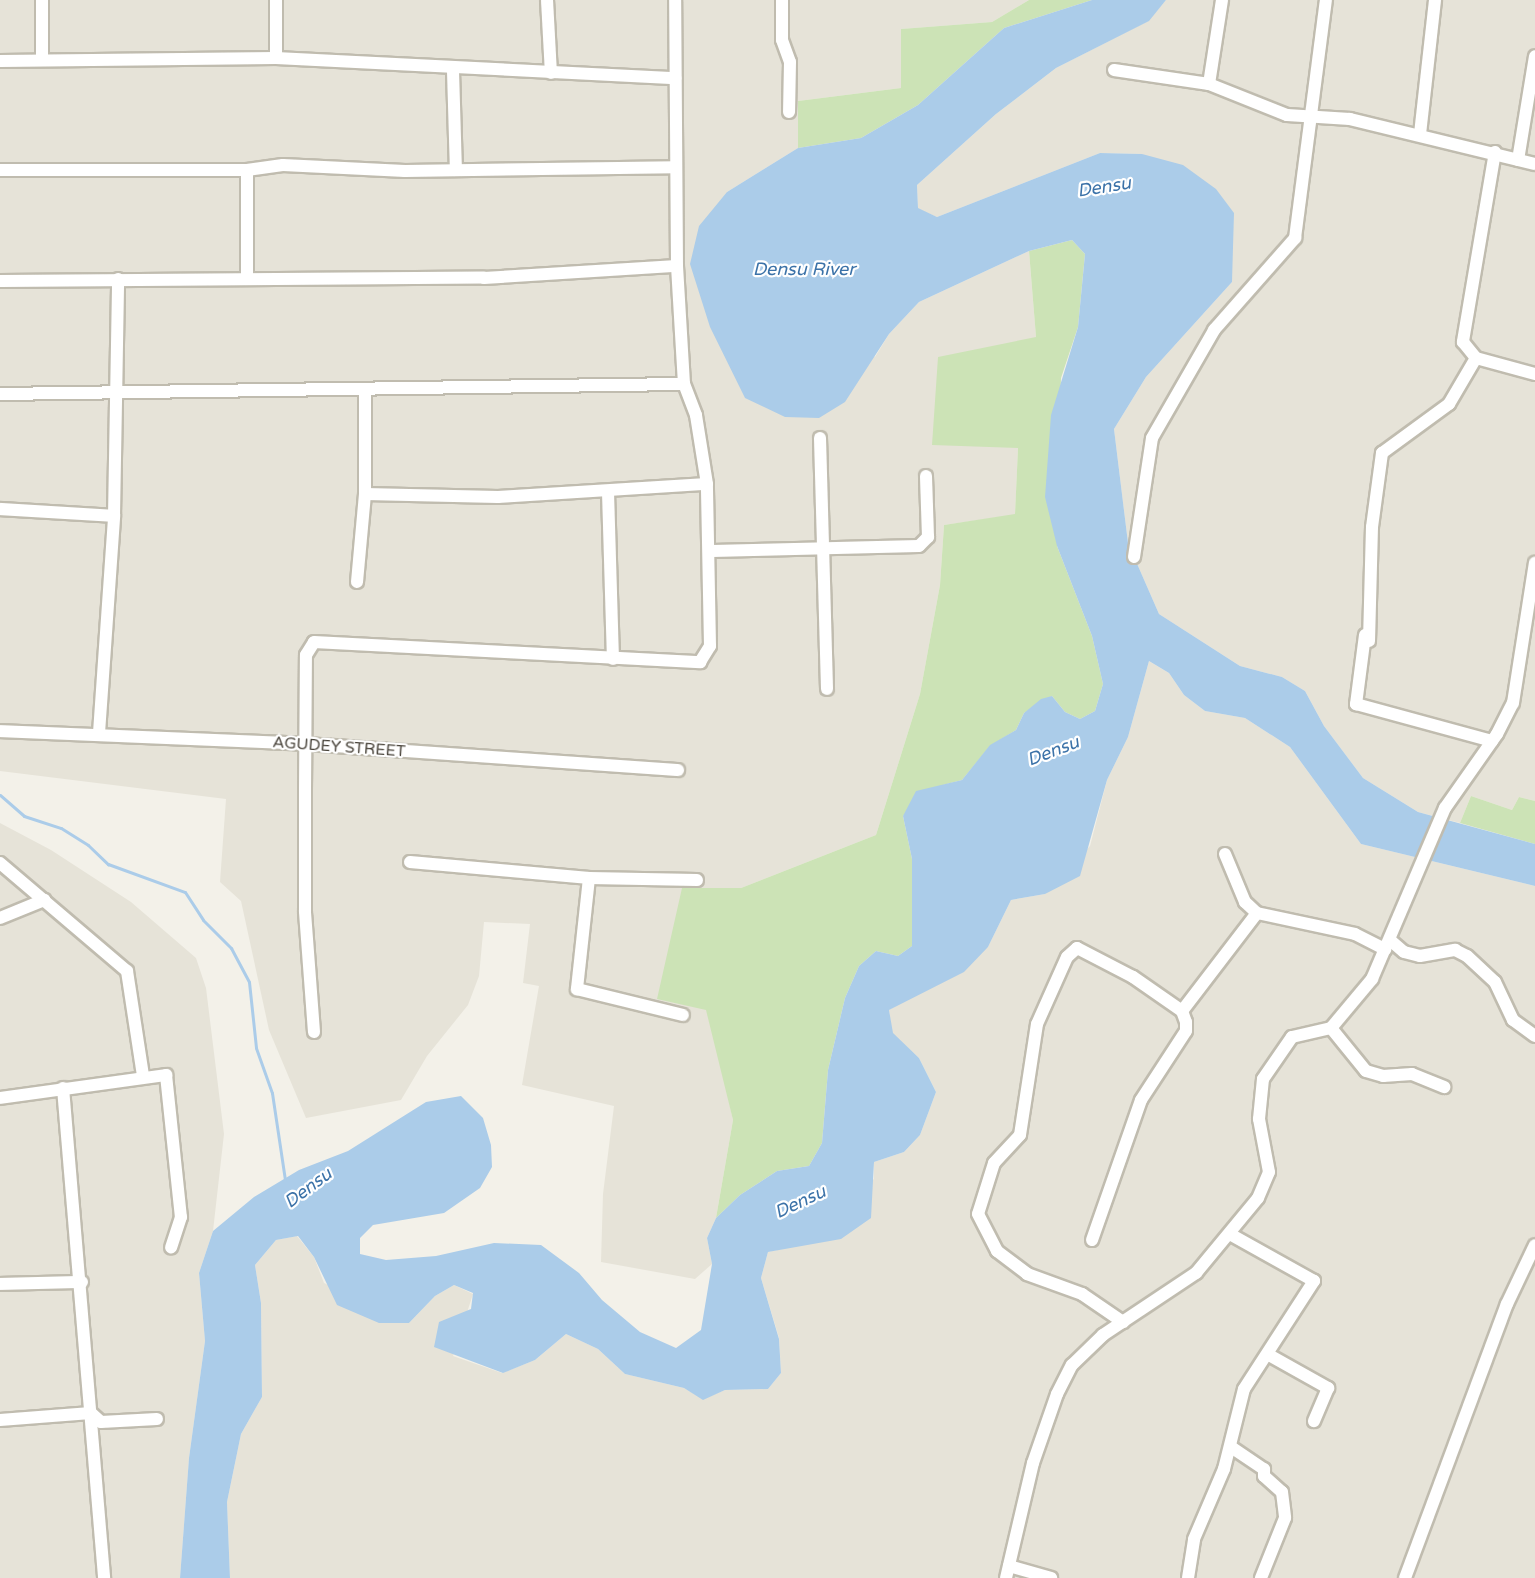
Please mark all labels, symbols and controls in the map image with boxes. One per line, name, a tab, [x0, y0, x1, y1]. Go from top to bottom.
water label: Densu	[1076, 172, 1132, 202]
water label: Densu River	[753, 258, 855, 280]
water label: Densu	[1024, 731, 1082, 771]
street label: AGUDEY STREET	[272, 733, 406, 761]
water label: Densu	[280, 1163, 336, 1213]
water label: Densu	[771, 1181, 829, 1223]

